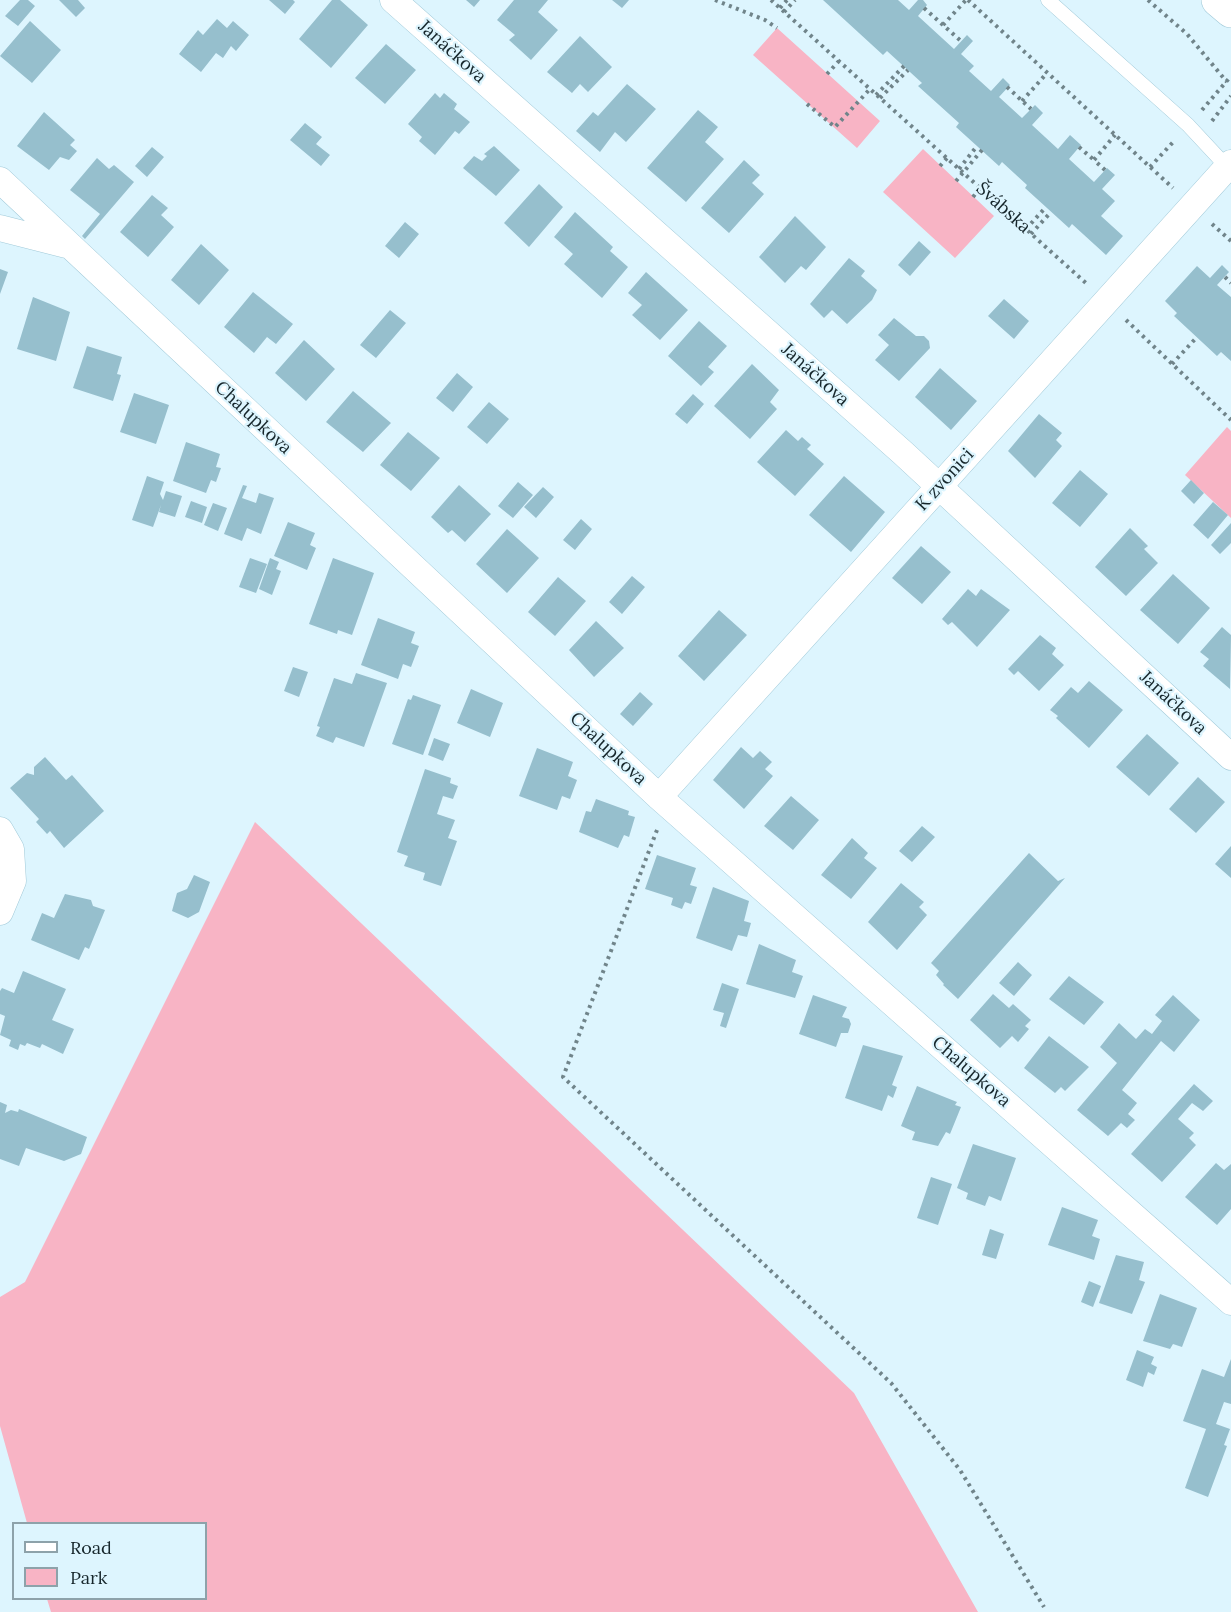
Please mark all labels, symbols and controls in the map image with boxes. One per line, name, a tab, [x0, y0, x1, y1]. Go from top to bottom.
street label: Janáčkova	[414, 16, 490, 88]
street label: Švábska	[971, 178, 1035, 238]
street label: Janáčkova	[777, 339, 853, 411]
street label: Chalupkova	[210, 377, 296, 459]
street label: K zvonici	[911, 444, 979, 516]
street label: Janáčkova	[1135, 667, 1211, 739]
street label: Chalupkova	[565, 708, 651, 790]
street label: Chalupkova	[927, 1032, 1015, 1112]
legend	[12, 1522, 207, 1600]
text: Road	[70, 1536, 112, 1559]
text: Park	[70, 1566, 107, 1589]

